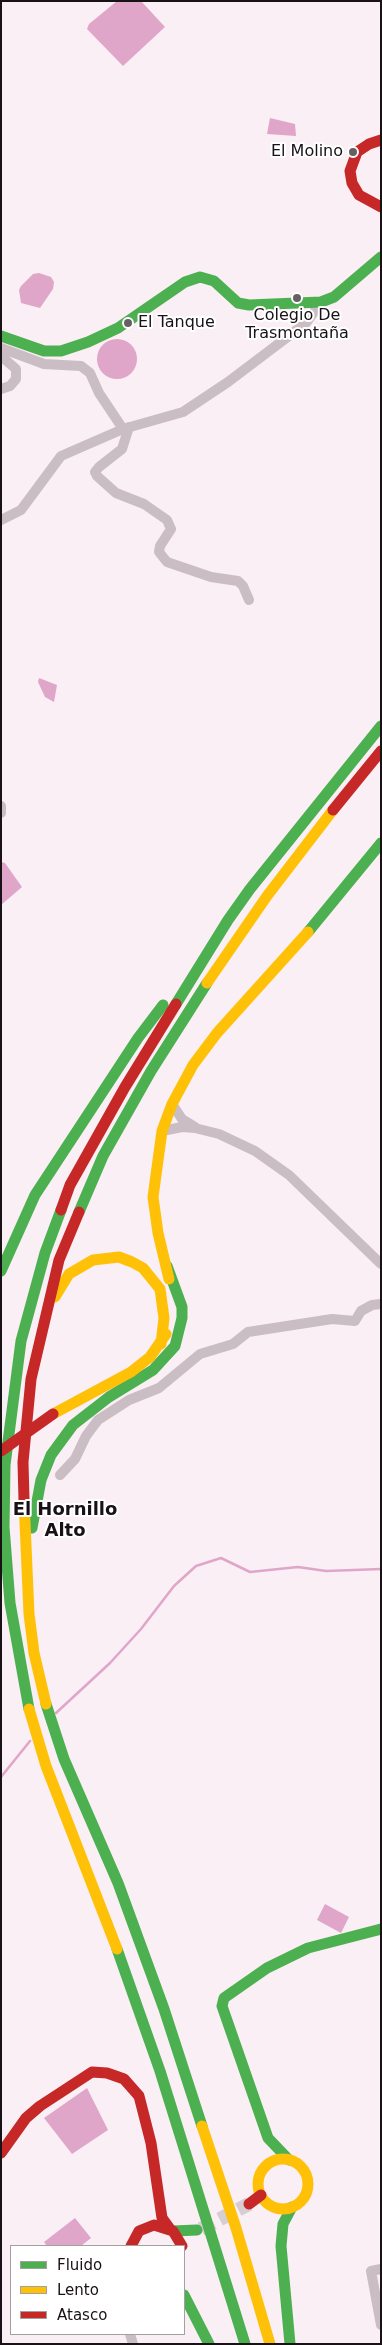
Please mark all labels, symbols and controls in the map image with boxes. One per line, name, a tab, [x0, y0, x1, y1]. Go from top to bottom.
place label: El Molino	[271, 142, 343, 162]
marker: El Molino	[347, 146, 359, 158]
marker: Colegio De Trasmontaña	[291, 292, 303, 304]
place label: Colegio De Trasmontaña	[245, 306, 349, 344]
place label: El Tanque	[138, 313, 215, 333]
marker: El Tanque	[122, 317, 134, 329]
district label: El Hornillo Alto	[13, 1499, 117, 1542]
legend	[10, 2245, 185, 2335]
text: Fluido	[57, 2256, 102, 2274]
text: Lento	[57, 2281, 99, 2299]
text: Atasco	[57, 2306, 107, 2324]

